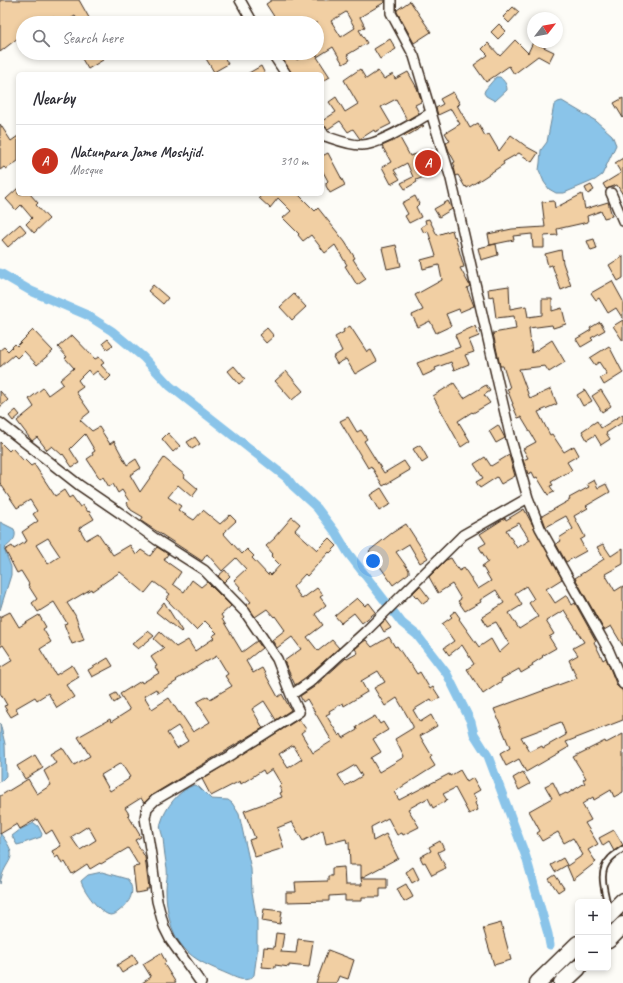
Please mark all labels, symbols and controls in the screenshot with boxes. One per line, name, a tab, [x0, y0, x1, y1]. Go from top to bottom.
north arrow	[527, 12, 563, 48]
search box	[16, 16, 324, 60]
icon: search	[30, 27, 52, 49]
text: Search here	[62, 29, 123, 48]
text: Nearby	[32, 88, 75, 109]
text: Natunpara Jame Moshjid.	[70, 143, 204, 162]
pin: A	[415, 148, 441, 178]
text: A	[42, 153, 48, 169]
text: 310 m	[280, 153, 308, 169]
text: Mosque	[70, 162, 102, 178]
your location	[363, 551, 383, 571]
map controls	[575, 899, 611, 971]
button: +	[575, 899, 611, 935]
button: −	[575, 935, 611, 971]

